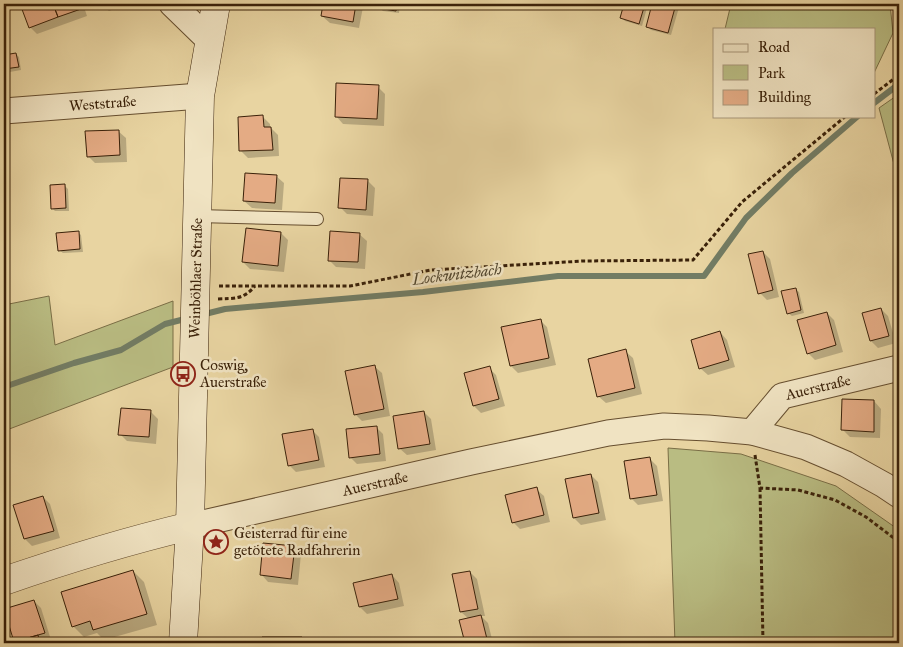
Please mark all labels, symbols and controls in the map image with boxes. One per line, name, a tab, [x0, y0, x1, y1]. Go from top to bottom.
legend	[713, 28, 876, 118]
text: Road	[758, 38, 790, 56]
text: Park	[758, 64, 785, 82]
text: Building	[758, 88, 812, 106]
street label: Weststraße	[68, 92, 137, 115]
street label: Weinböhlaer Straße	[185, 218, 206, 339]
water label: Lockwitzbach	[410, 259, 503, 289]
place label: Coswig, Auerstraße	[199, 356, 267, 391]
bus stop icon: Coswig, Auerstraße	[170, 361, 196, 387]
street label: Auerstraße	[783, 371, 853, 404]
street label: Auerstraße	[340, 468, 410, 500]
place label: Geisterrad für eine getötete Radfahrerin	[234, 524, 360, 559]
place icon: Geisterrad für eine getötete Radfahrerin	[203, 529, 229, 555]

